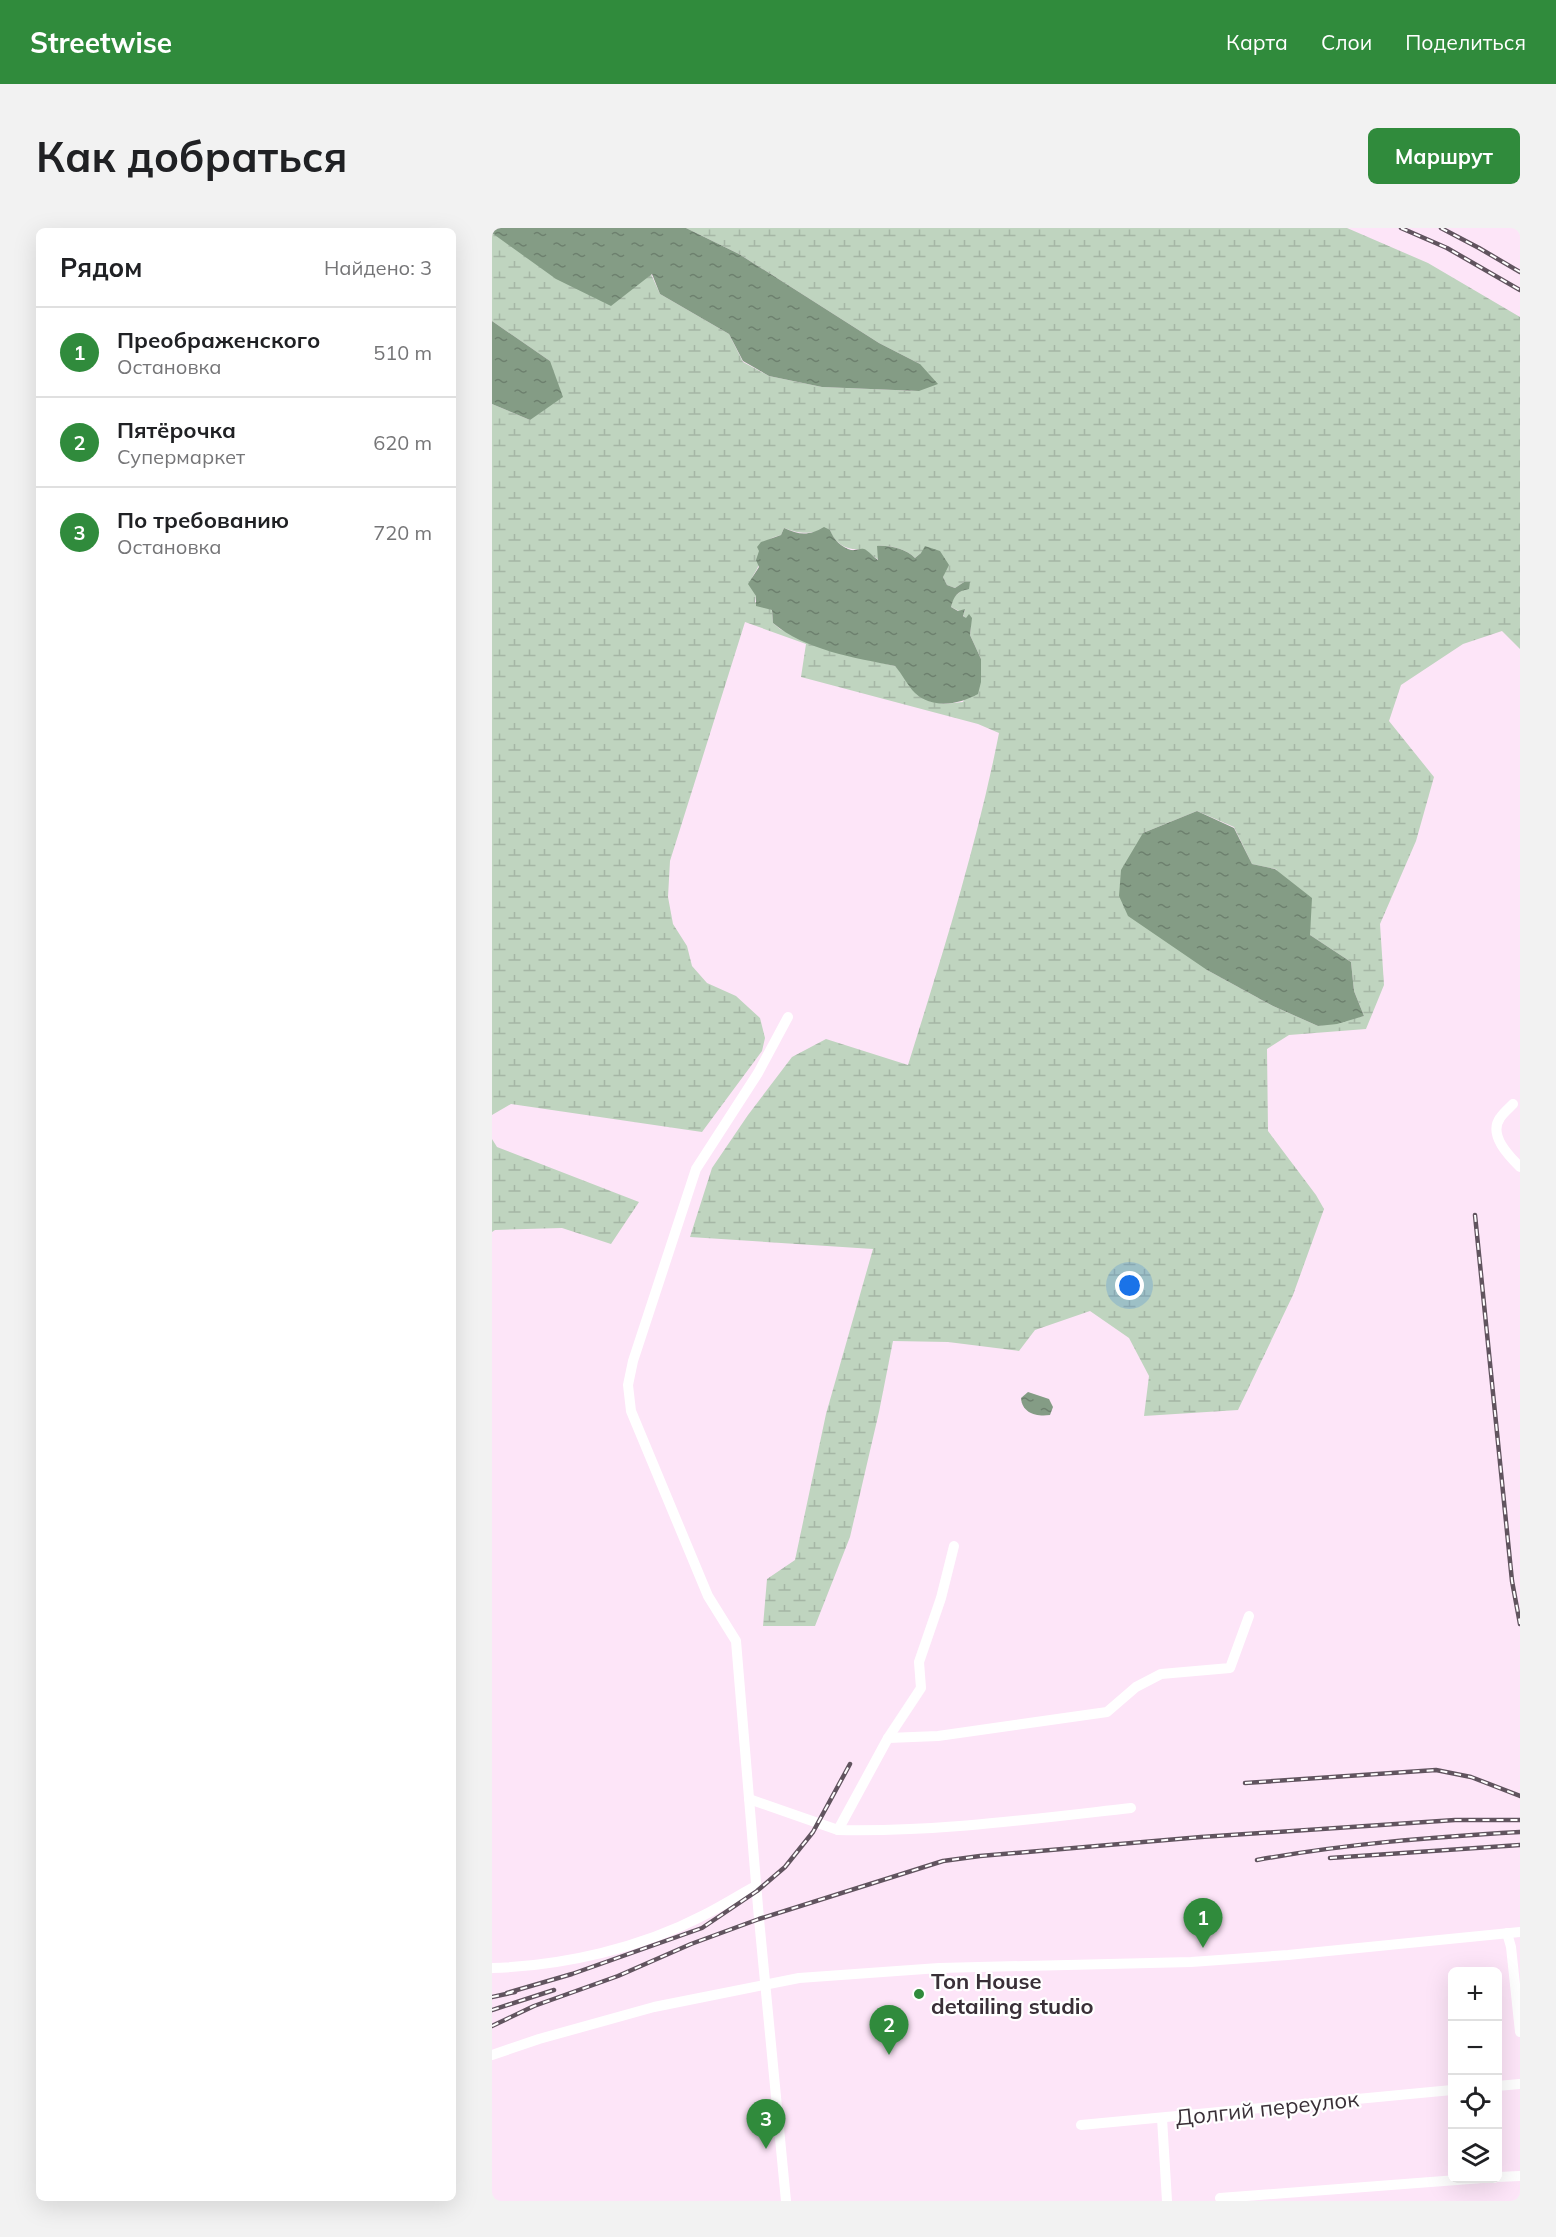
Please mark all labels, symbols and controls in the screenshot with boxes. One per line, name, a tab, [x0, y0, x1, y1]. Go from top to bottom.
text: Streetwise	[30, 25, 172, 60]
text: Карта	[1226, 29, 1288, 55]
text: Слои	[1321, 29, 1372, 55]
text: Поделиться	[1405, 29, 1526, 55]
button: Маршрут	[1368, 128, 1520, 184]
text: Как добраться	[36, 130, 348, 183]
text: Рядом	[60, 251, 143, 284]
text: Найдено: 3	[324, 255, 432, 280]
text: Преображенского	[117, 326, 320, 354]
text: 1	[74, 340, 86, 365]
text: 510 m	[373, 340, 432, 365]
text: Остановка	[117, 354, 222, 379]
text: Пятёрочка	[117, 416, 236, 444]
text: 2	[74, 430, 86, 455]
text: 620 m	[373, 430, 432, 455]
text: Супермаркет	[117, 444, 245, 469]
text: По требованию	[117, 506, 289, 534]
text: 3	[74, 520, 86, 545]
text: 720 m	[373, 520, 432, 545]
text: Остановка	[117, 534, 222, 559]
your location	[1115, 1271, 1144, 1300]
pin: 1	[1184, 1898, 1222, 1948]
place label: Ton House detailing studio	[931, 1967, 1094, 2020]
map controls	[1448, 1967, 1502, 2183]
button: +	[1448, 1967, 1502, 2021]
marker: Ton House detailing studio	[912, 1987, 926, 2001]
pin: 2	[870, 2006, 908, 2055]
button: −	[1448, 2021, 1502, 2075]
button: locate	[1448, 2075, 1502, 2129]
street label: Долгий переулок	[1174, 2084, 1360, 2132]
pin: 3	[746, 2100, 786, 2149]
button: layers	[1448, 2129, 1502, 2183]

